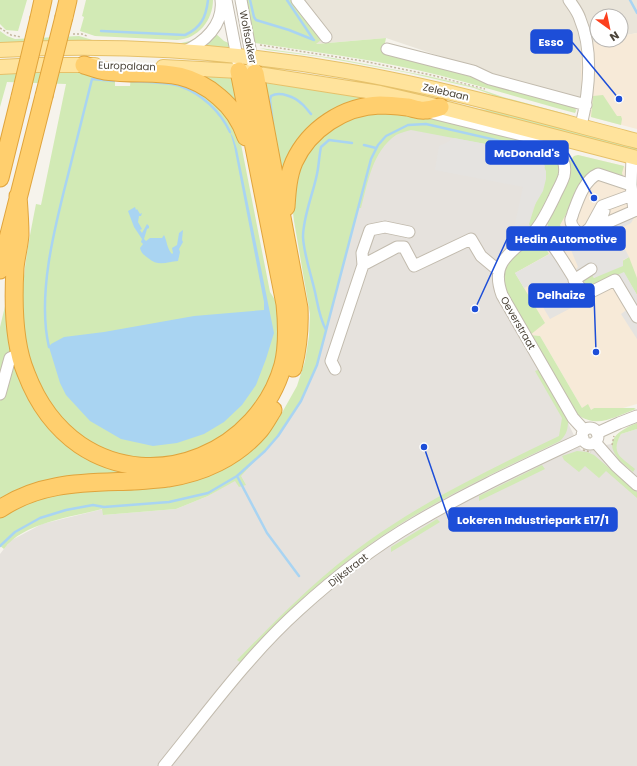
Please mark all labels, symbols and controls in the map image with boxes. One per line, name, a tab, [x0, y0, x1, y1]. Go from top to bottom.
north arrow	[589, 8, 629, 48]
street label: Wolfsakker	[235, 9, 261, 65]
text: N	[607, 27, 622, 45]
callout: Esso	[531, 30, 572, 53]
text: Esso	[538, 34, 564, 50]
street label: Europalaan	[98, 58, 156, 74]
street label: Zelebaan	[421, 79, 471, 105]
callout: McDonald's	[486, 141, 568, 164]
text: McDonald's	[494, 145, 560, 161]
callout: Hedin Automotive	[507, 227, 625, 250]
text: Hedin Automotive	[515, 231, 617, 247]
callout: Delhaize	[529, 284, 594, 307]
text: Delhaize	[537, 287, 585, 303]
street label: Oeverstraat	[497, 294, 540, 353]
callout: Lokeren Industriepark E17/1	[449, 508, 617, 531]
text: Lokeren Industriepark E17/1	[457, 512, 609, 528]
street label: Dijkstraat	[325, 549, 371, 590]

